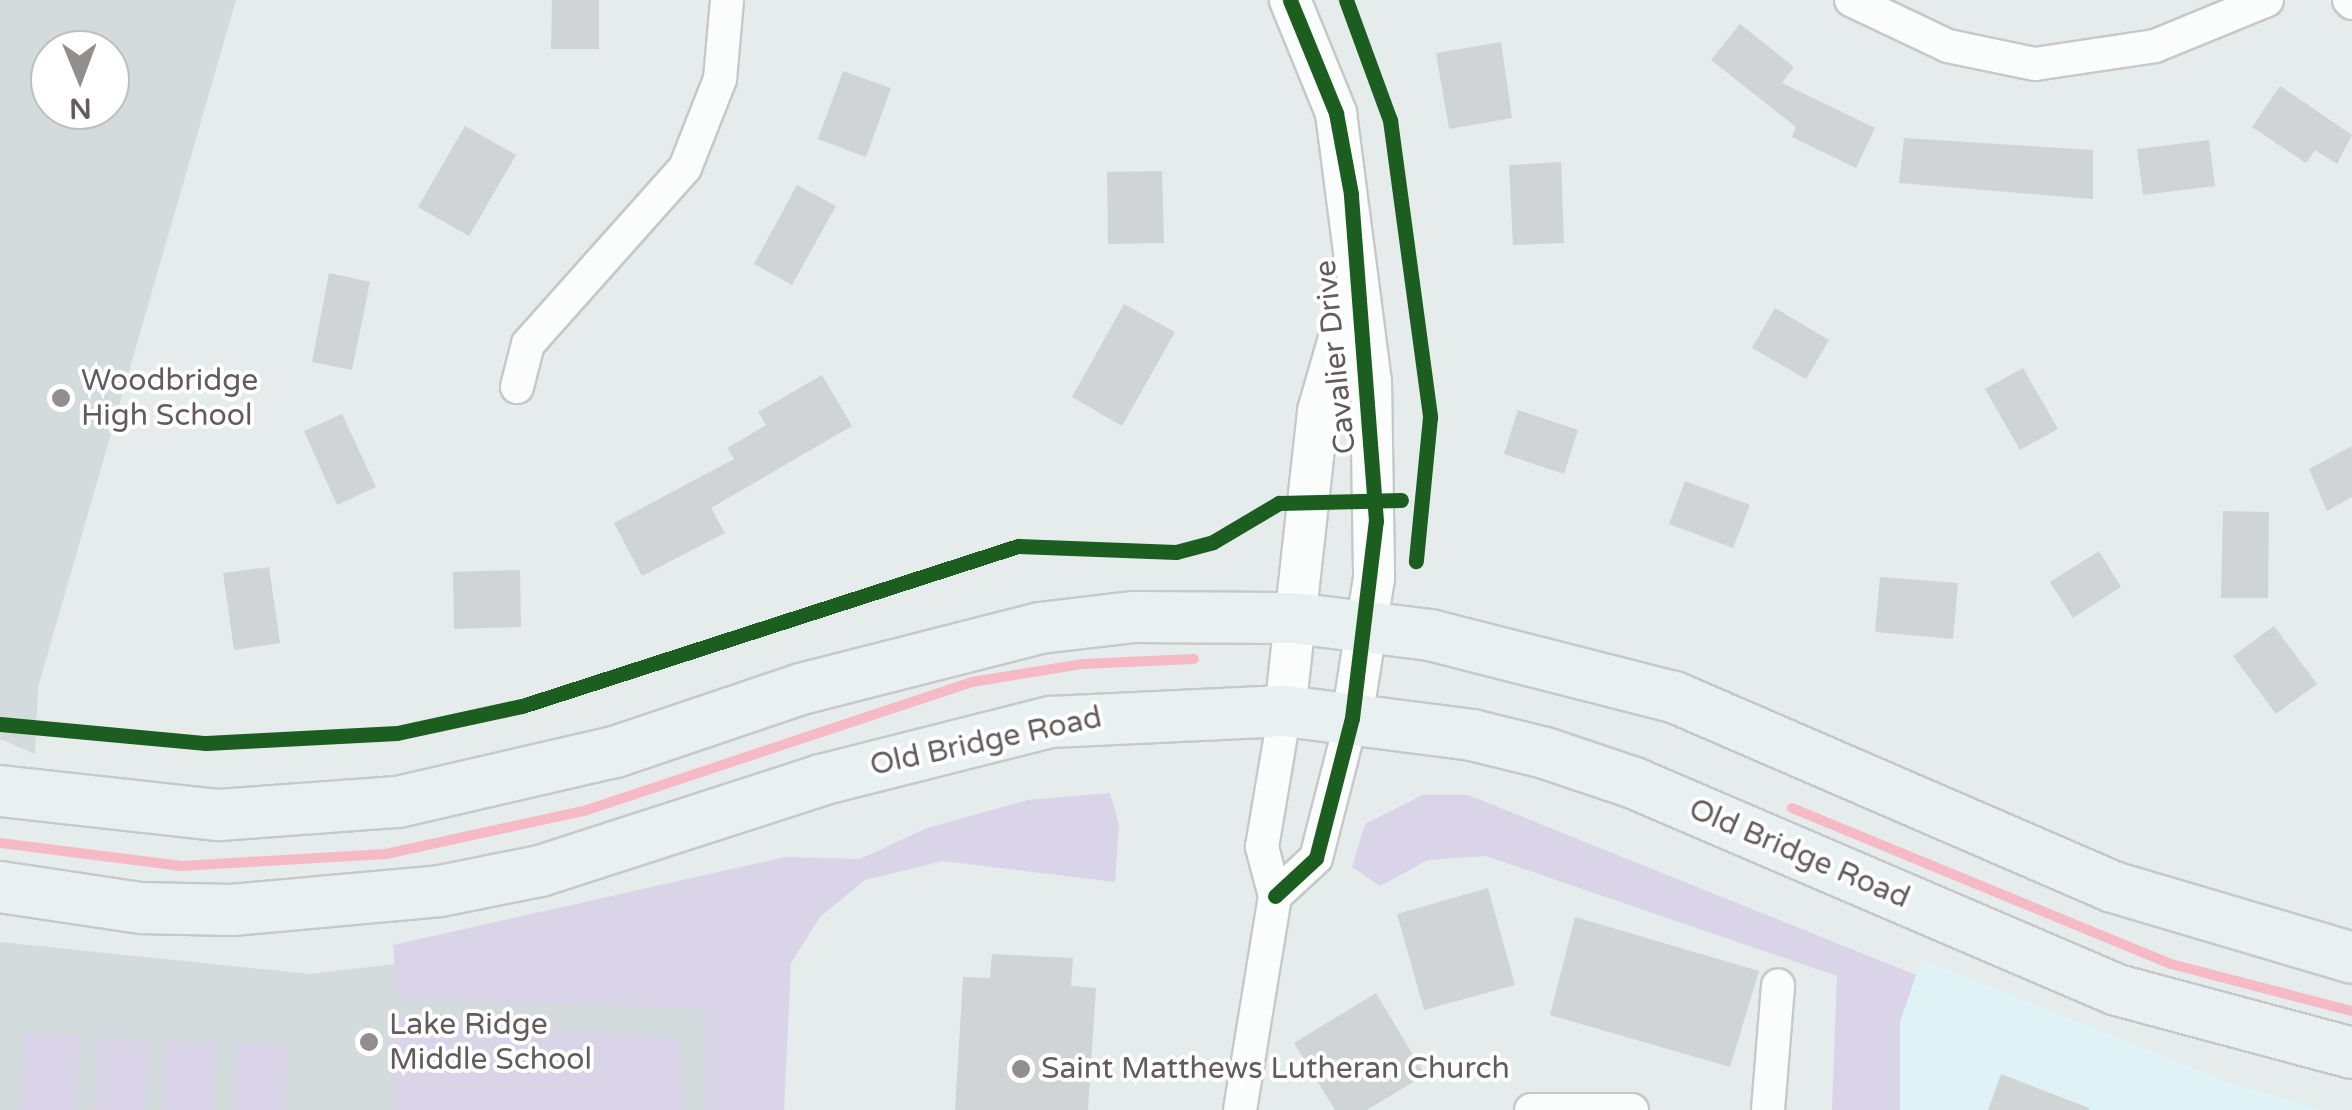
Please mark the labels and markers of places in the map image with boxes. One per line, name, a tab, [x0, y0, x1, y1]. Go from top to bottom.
place label: Woodbridge High School	[81, 363, 258, 434]
marker: Woodbridge High School	[50, 387, 72, 409]
place label: Lake Ridge Middle School	[389, 1007, 592, 1078]
marker: Lake Ridge Middle School	[358, 1031, 380, 1053]
place label: Saint Matthews Lutheran Church	[1041, 1051, 1510, 1087]
marker: Saint Matthews Lutheran Church	[1010, 1058, 1032, 1080]

